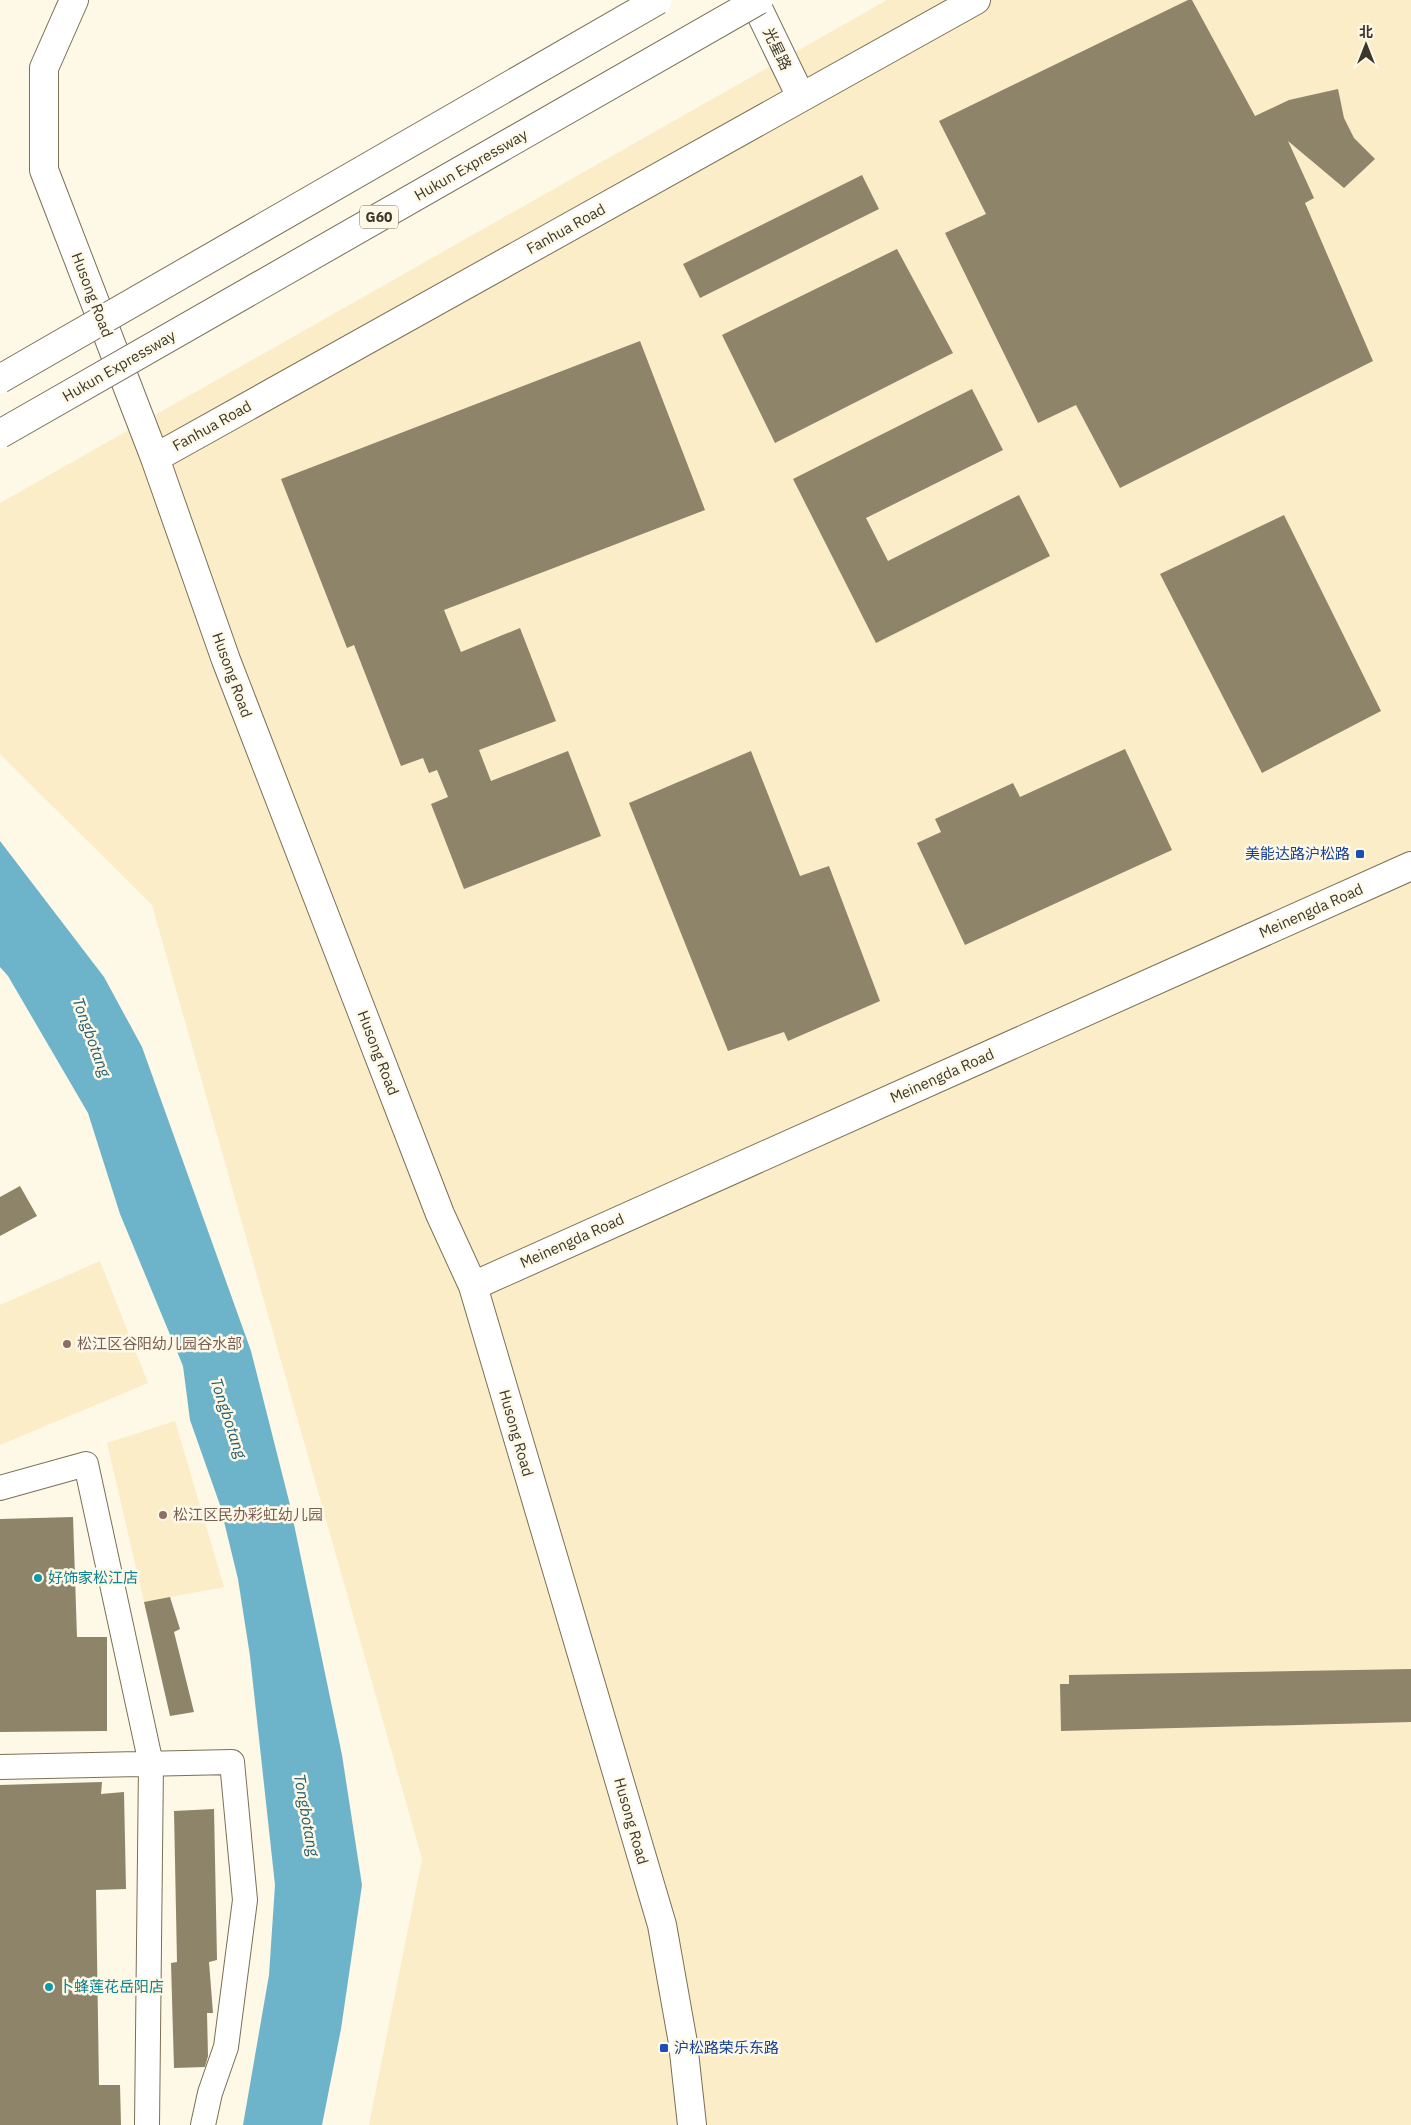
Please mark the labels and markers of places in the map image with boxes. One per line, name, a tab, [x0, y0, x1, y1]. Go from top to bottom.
place label: 美能达路沪松路	[1245, 844, 1350, 863]
marker: 美能达路沪松路	[1354, 848, 1366, 860]
place label: 松江区谷阳幼儿园谷水部	[77, 1334, 242, 1353]
marker: 松江区谷阳幼儿园谷水部	[61, 1338, 73, 1350]
place label: 松江区民办彩虹幼儿园	[173, 1505, 323, 1524]
marker: 松江区民办彩虹幼儿园	[157, 1509, 169, 1521]
place label: 好饰家松江店	[48, 1568, 138, 1587]
marker: 好饰家松江店	[32, 1572, 44, 1584]
place label: 卜蜂莲花岳阳店	[59, 1977, 164, 1996]
marker: 卜蜂莲花岳阳店	[43, 1981, 55, 1993]
place label: 沪松路荣乐东路	[674, 2038, 779, 2057]
marker: 沪松路荣乐东路	[658, 2042, 670, 2054]

